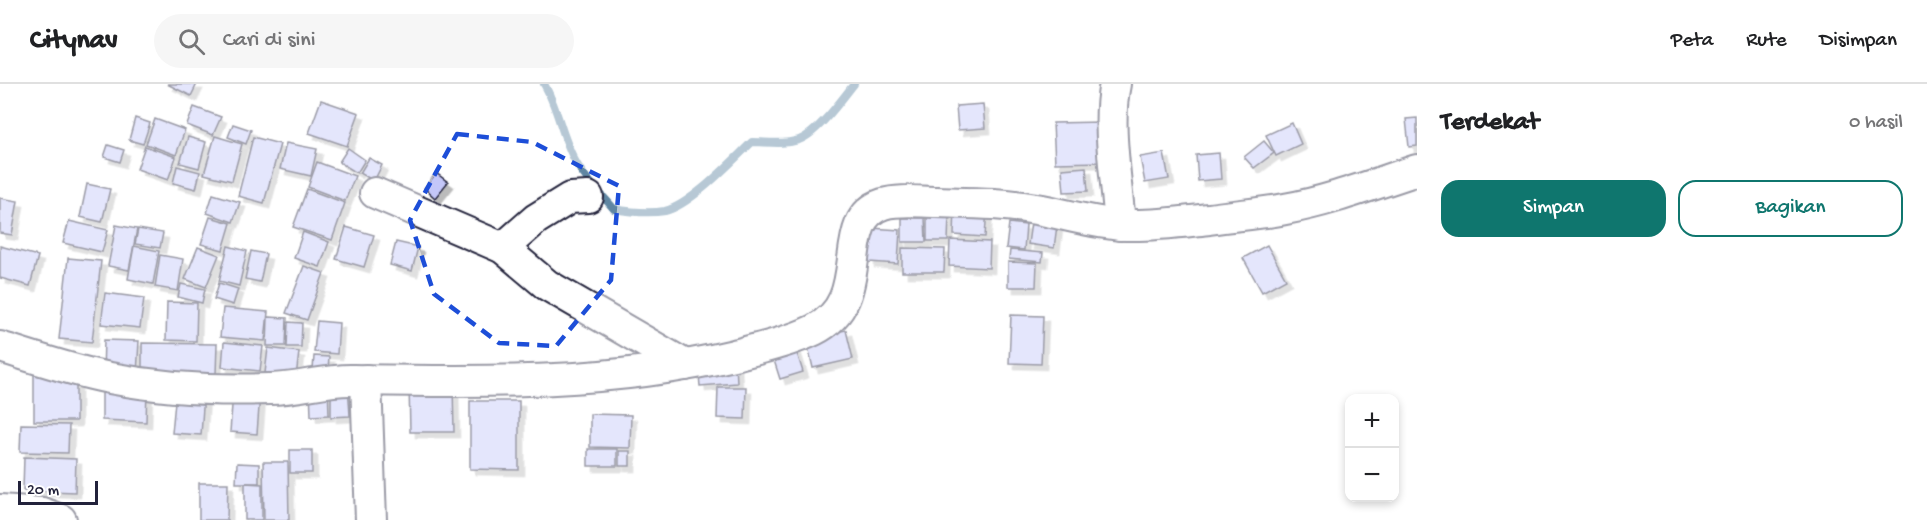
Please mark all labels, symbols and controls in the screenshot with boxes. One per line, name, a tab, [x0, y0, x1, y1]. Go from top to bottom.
search box	[154, 14, 574, 68]
text: Citynav	[30, 25, 118, 58]
icon: search	[175, 25, 208, 58]
text: Cari di sini	[223, 28, 316, 54]
text: Peta	[1671, 29, 1713, 54]
text: Rute	[1746, 29, 1787, 54]
text: Disimpan	[1820, 29, 1897, 54]
text: Terdekat	[1441, 108, 1539, 139]
text: 0 hasil	[1849, 112, 1903, 135]
button: Simpan	[1441, 180, 1666, 237]
button: Bagikan	[1678, 180, 1903, 237]
map controls	[1345, 394, 1399, 502]
button: +	[1345, 394, 1399, 448]
button: −	[1345, 448, 1399, 502]
scale bar	[18, 478, 98, 506]
text: 20 m	[27, 482, 59, 501]

